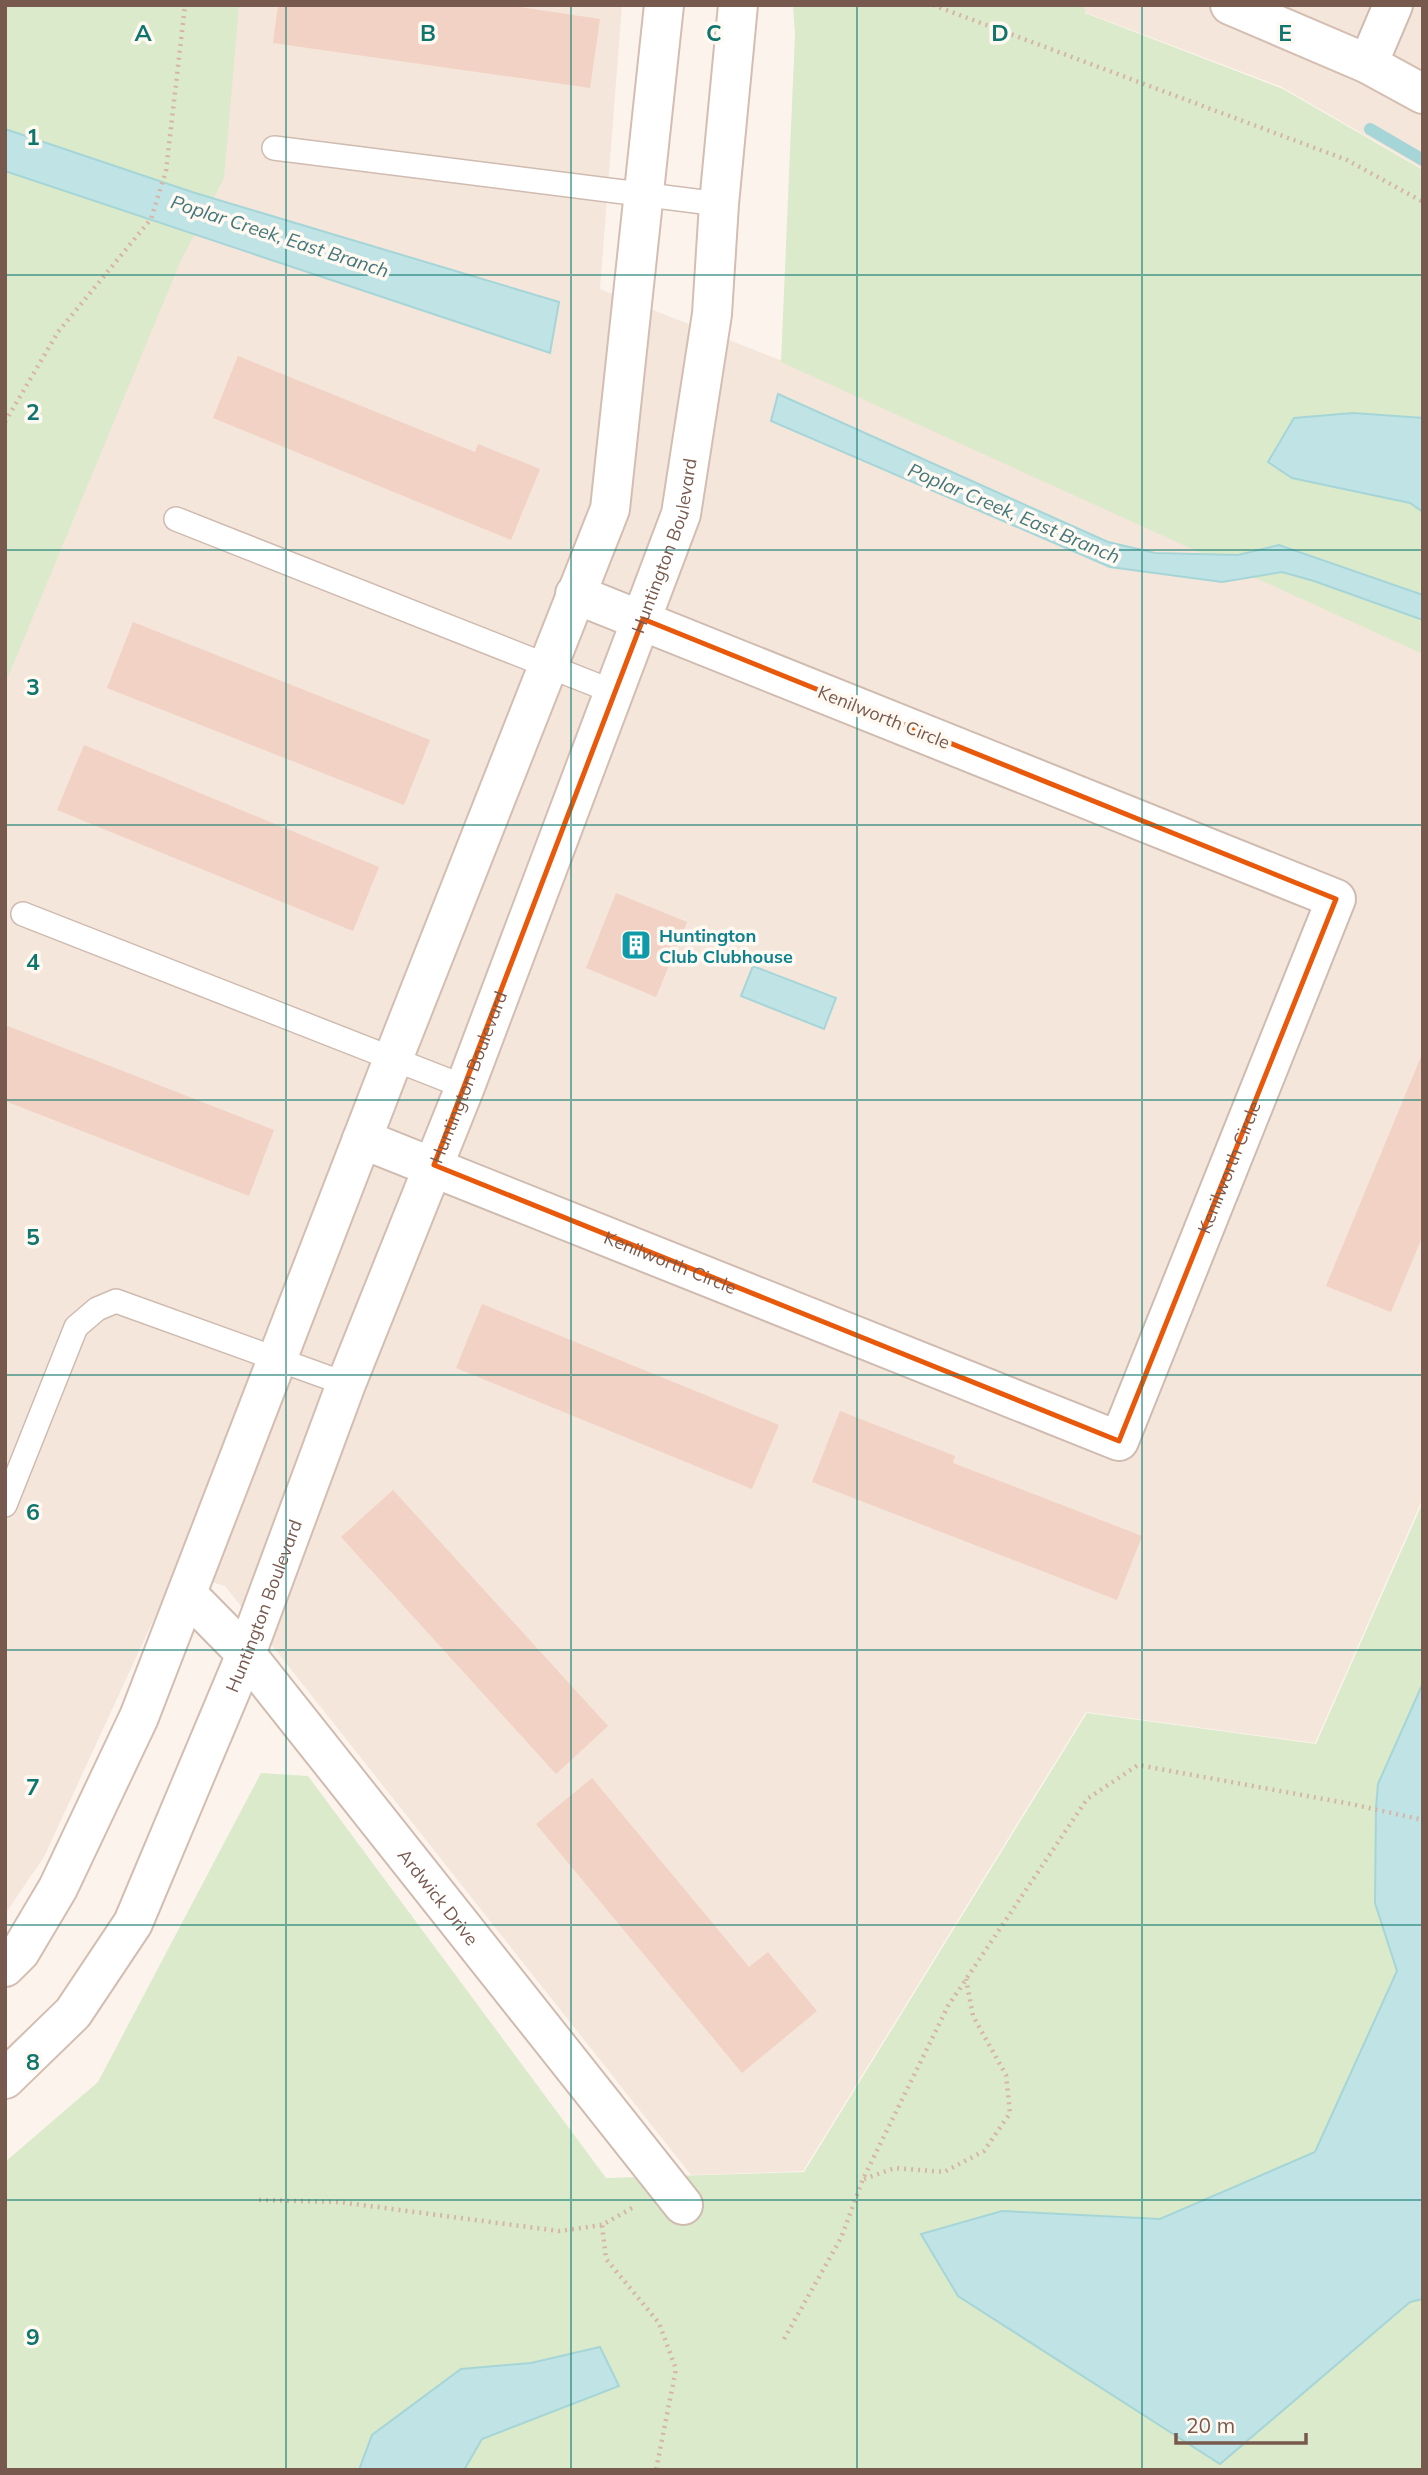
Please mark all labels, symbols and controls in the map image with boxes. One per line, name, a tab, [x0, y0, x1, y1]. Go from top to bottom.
text: A	[134, 18, 152, 47]
text: B	[420, 18, 436, 47]
text: C	[706, 18, 722, 47]
text: D	[991, 18, 1009, 47]
text: E	[1278, 18, 1292, 47]
text: 1	[26, 122, 40, 151]
water label: Poplar Creek, East Branch	[168, 189, 392, 283]
text: 2	[26, 397, 40, 426]
street label: Huntington Boulevard	[626, 456, 701, 636]
water label: Poplar Creek, East Branch	[904, 457, 1124, 569]
text: 3	[26, 672, 40, 701]
street label: Kenilworth Circle	[815, 680, 953, 754]
place label: Huntington Club Clubhouse	[659, 924, 793, 968]
building icon: Huntington Club Clubhouse	[619, 928, 653, 962]
text: 4	[26, 947, 40, 976]
street label: Huntington Boulevard	[424, 988, 512, 1166]
street label: Kenilworth Circle	[1192, 1098, 1265, 1237]
text: 5	[26, 1222, 40, 1251]
street label: Kenilworth Circle	[601, 1225, 740, 1299]
text: 6	[26, 1497, 40, 1526]
street label: Huntington Boulevard	[220, 1516, 306, 1695]
text: 7	[26, 1772, 40, 1801]
street label: Ardwick Drive	[393, 1844, 484, 1950]
text: 8	[26, 2047, 40, 2076]
text: 9	[26, 2322, 40, 2351]
scale bar	[1176, 2402, 1306, 2446]
text: 20 m	[1186, 2412, 1235, 2438]

